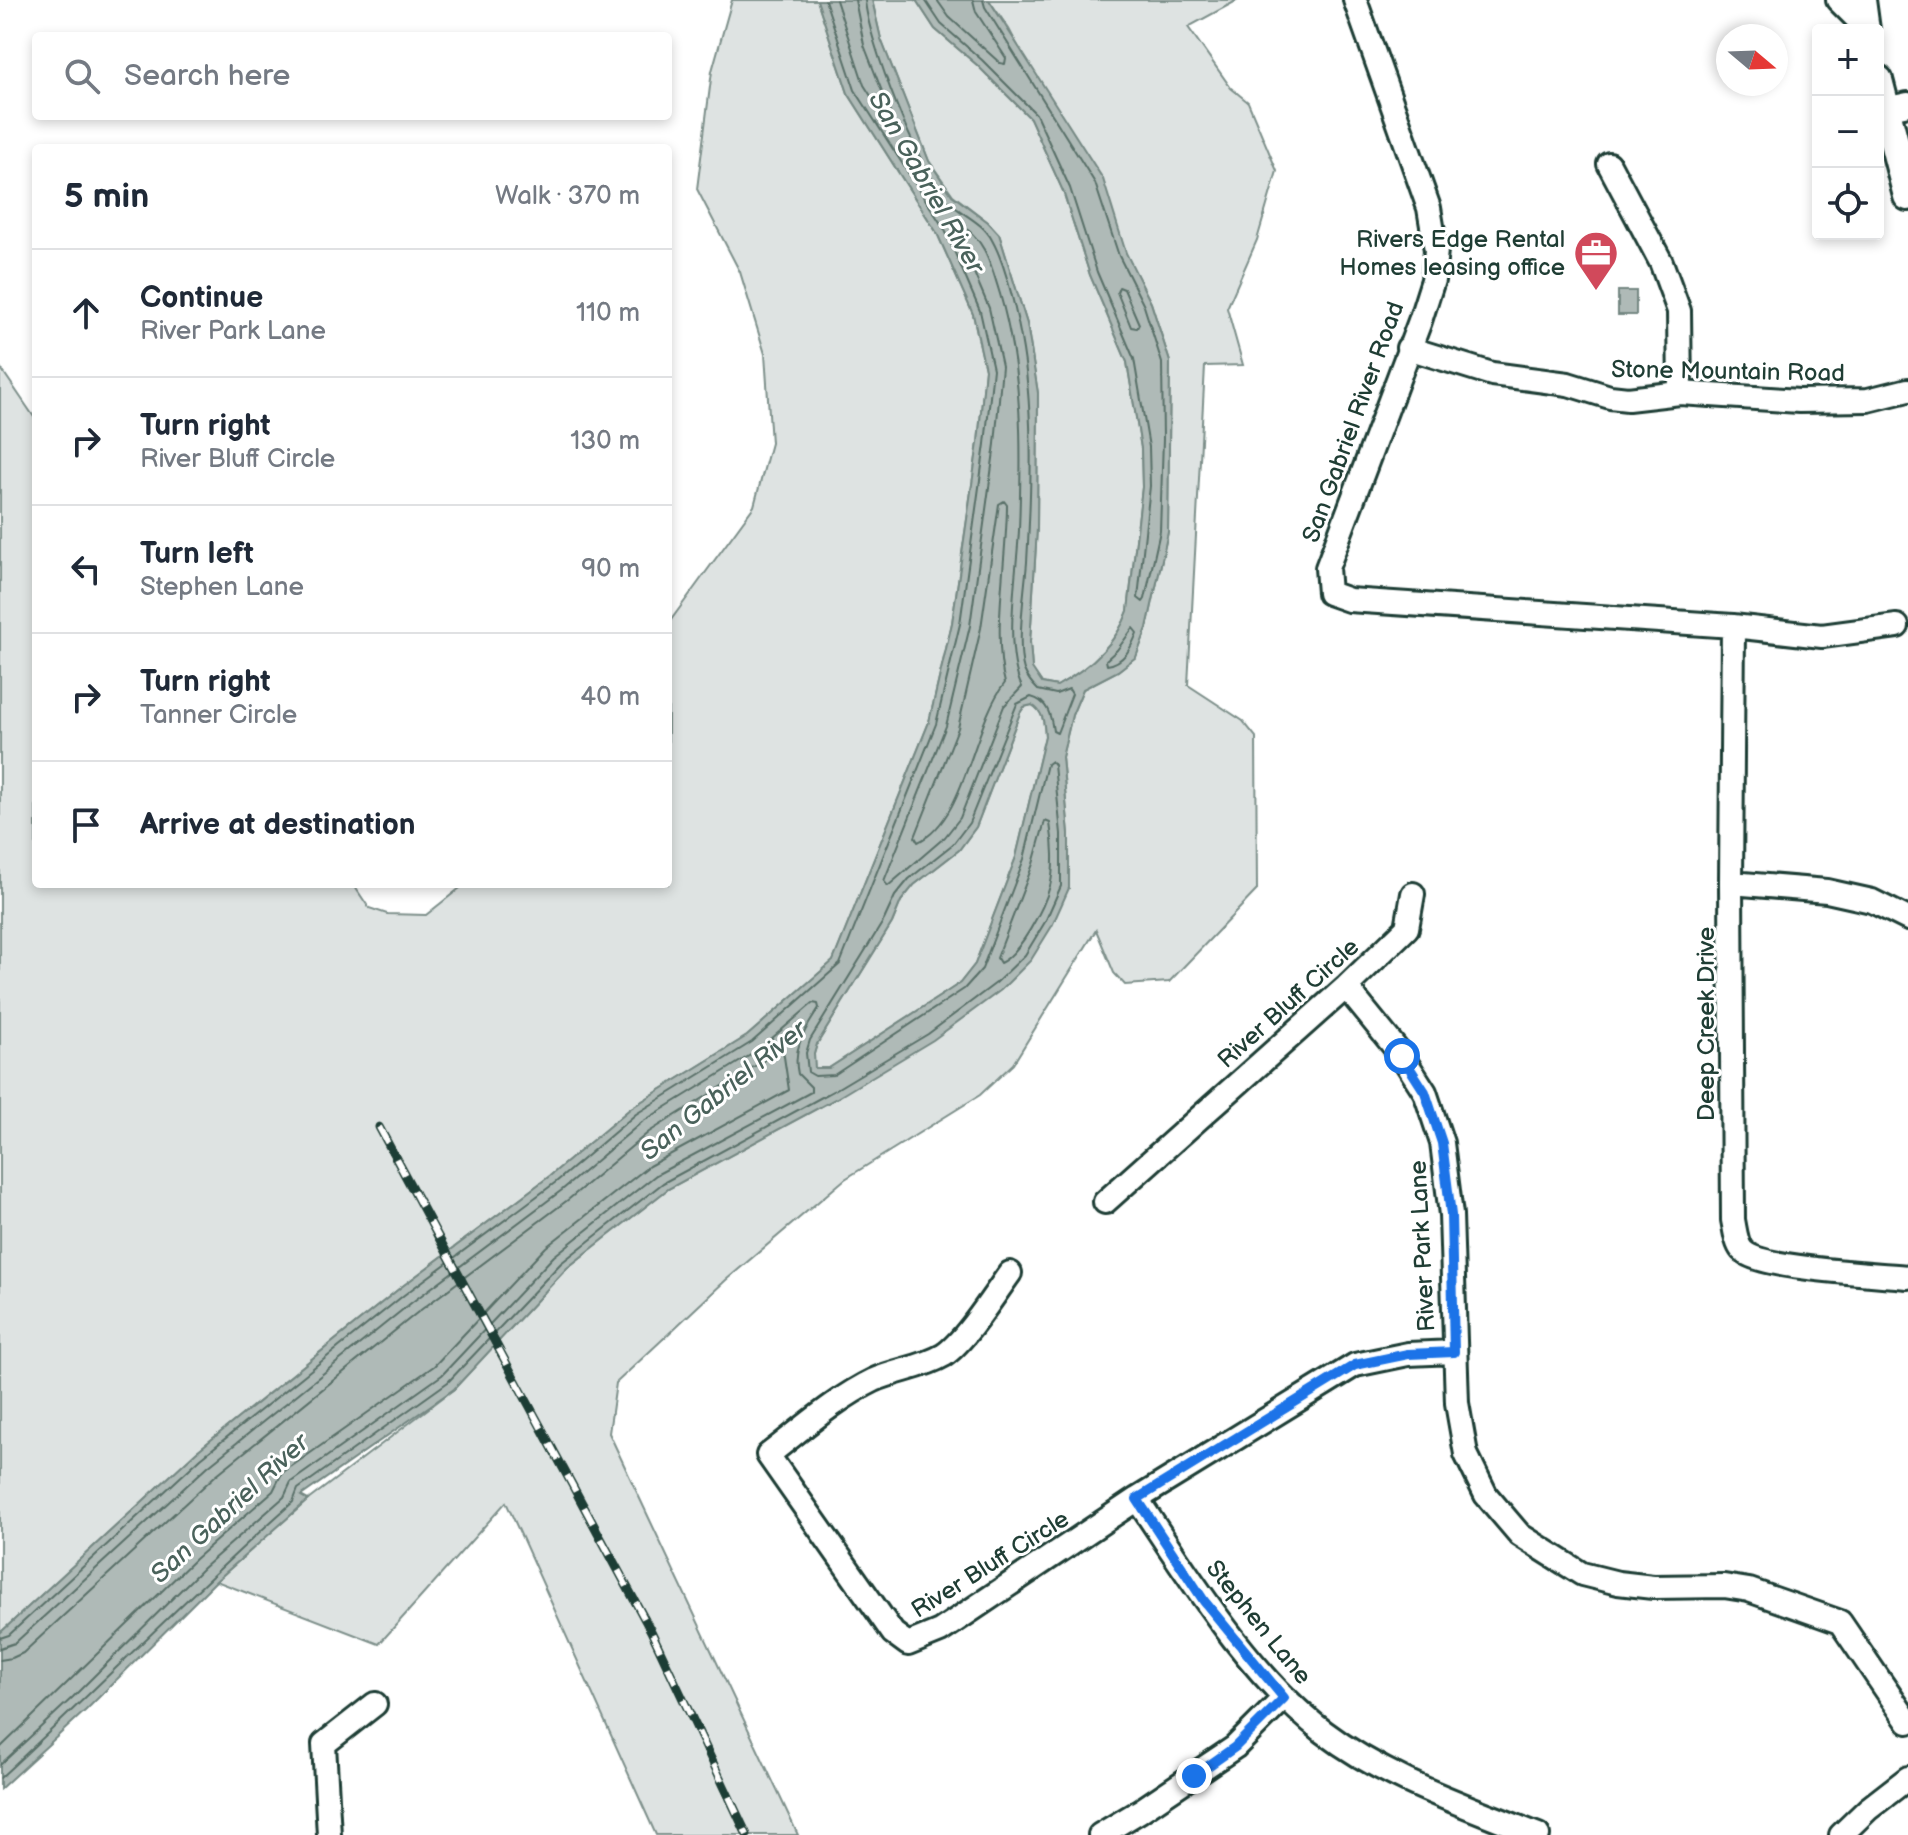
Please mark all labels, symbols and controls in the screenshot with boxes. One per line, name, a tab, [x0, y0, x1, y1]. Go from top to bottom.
north arrow	[1716, 24, 1788, 96]
map controls	[1812, 24, 1884, 240]
button: +	[1812, 24, 1884, 96]
search box	[32, 32, 672, 120]
icon: search	[60, 54, 104, 98]
text: Search here	[124, 58, 290, 94]
water label: San Gabriel River	[861, 86, 991, 281]
button: −	[1812, 96, 1884, 168]
button: locate	[1812, 168, 1884, 240]
text: 5 min	[64, 176, 149, 217]
text: Walk · 370 m	[495, 181, 640, 212]
place label: Rivers Edge Rental Homes leasing office	[1339, 225, 1565, 282]
office icon: Rivers Edge Rental Homes leasing office	[1572, 229, 1620, 292]
text: Continue	[140, 280, 263, 316]
icon: ahead	[64, 291, 108, 335]
text: 110 m	[576, 298, 640, 329]
street label: San Gabriel River Road	[1296, 298, 1411, 547]
text: River Park Lane	[140, 316, 326, 347]
street label: Stone Mountain Road	[1611, 355, 1845, 388]
text: Turn right	[140, 408, 271, 444]
icon: right	[64, 419, 108, 463]
text: 130 m	[570, 426, 640, 457]
text: River Bluff Circle	[140, 444, 335, 475]
text: Turn left	[140, 536, 254, 572]
icon: left	[64, 547, 108, 591]
text: 90 m	[581, 554, 640, 585]
text: Stephen Lane	[140, 572, 304, 603]
text: Turn right	[140, 664, 271, 700]
icon: right	[64, 675, 108, 719]
text: 40 m	[580, 682, 640, 713]
text: Tanner Circle	[140, 700, 297, 731]
icon: arrive	[64, 803, 108, 847]
text: Arrive at destination	[140, 807, 416, 843]
street label: Deep Creek Drive	[1692, 927, 1721, 1121]
street label: River Bluff Circle	[1212, 932, 1365, 1074]
water label: San Gabriel River	[634, 1014, 815, 1168]
route start	[1384, 1038, 1420, 1074]
street label: River Park Lane	[1404, 1160, 1441, 1332]
water label: San Gabriel River	[144, 1427, 317, 1590]
street label: River Bluff Circle	[906, 1504, 1074, 1624]
street label: Stephen Lane	[1200, 1554, 1317, 1690]
route end	[1176, 1758, 1212, 1794]

